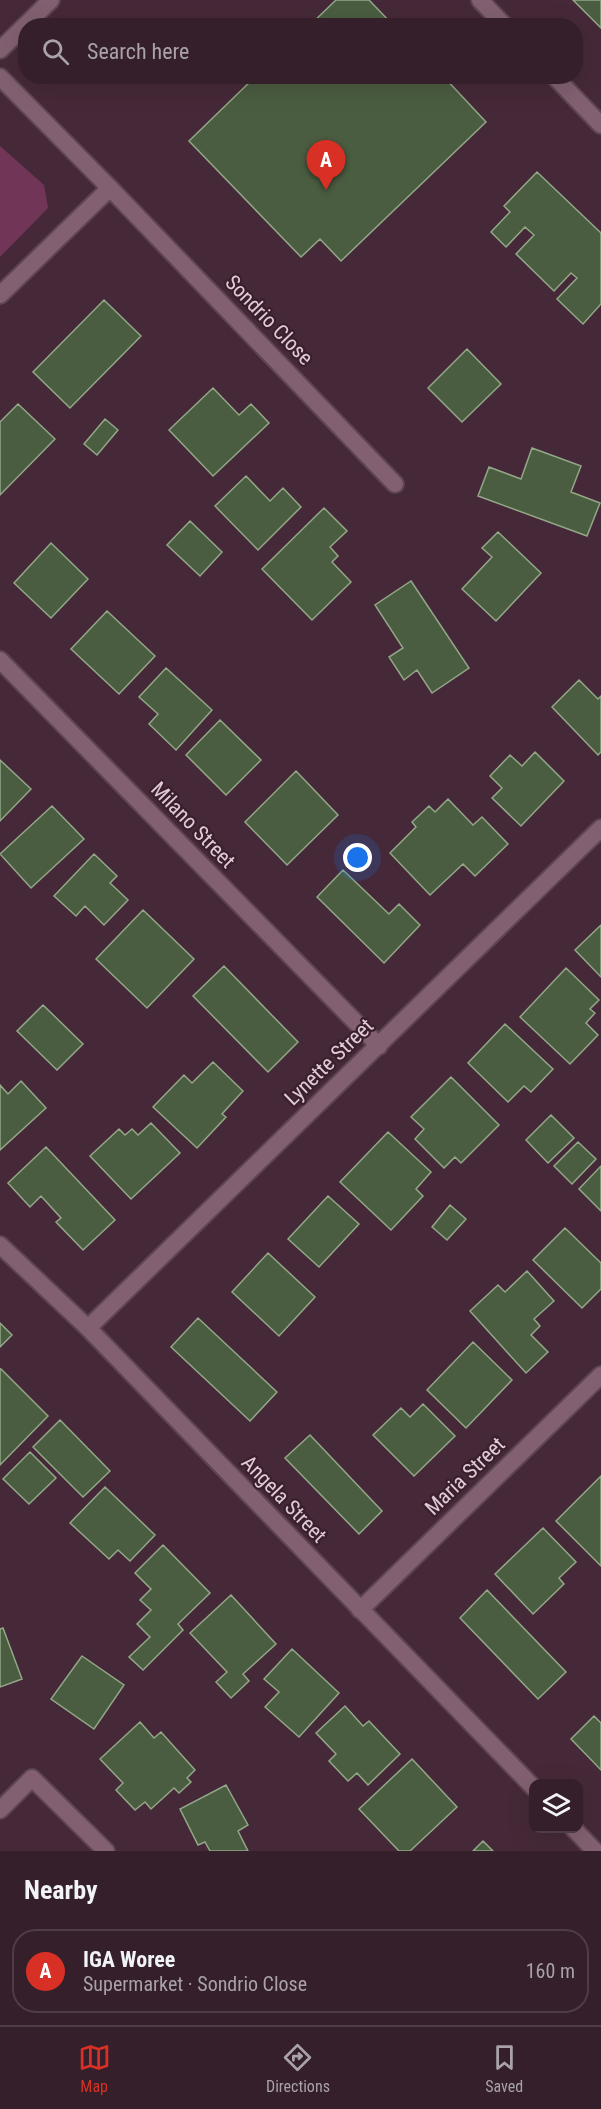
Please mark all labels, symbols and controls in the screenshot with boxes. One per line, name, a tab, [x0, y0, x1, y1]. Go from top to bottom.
search box	[18, 18, 583, 84]
icon: search	[39, 35, 72, 68]
text: Search here	[87, 39, 189, 64]
pin: A	[306, 140, 346, 190]
street label: Sondrio Close	[220, 270, 318, 370]
street label: Milano Street	[146, 777, 240, 873]
your location	[343, 843, 372, 872]
street label: Lynette Street	[280, 1014, 378, 1110]
street label: Maria Street	[420, 1432, 510, 1520]
street label: Angela Street	[237, 1451, 331, 1547]
map controls	[529, 1779, 583, 1833]
button: layers	[529, 1779, 583, 1833]
text: Nearby	[24, 1875, 98, 1905]
text: IGA Woree	[83, 1947, 175, 1972]
text: A	[40, 1959, 51, 1983]
text: 160 m	[526, 1959, 575, 1983]
text: Supermarket · Sondrio Close	[83, 1972, 307, 1996]
tab: Map	[78, 2041, 111, 2096]
tab: Directions	[266, 2041, 330, 2096]
tab: Saved	[485, 2041, 523, 2096]

